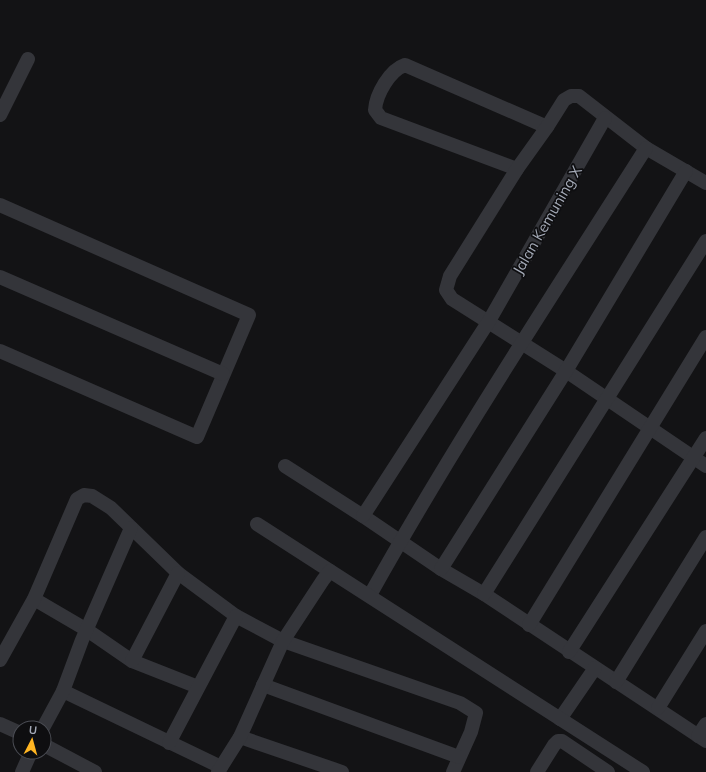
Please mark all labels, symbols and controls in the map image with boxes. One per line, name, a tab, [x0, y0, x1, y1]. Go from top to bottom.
street label: Jalan Kemuning X	[508, 162, 586, 278]
north arrow	[12, 720, 52, 760]
text: U	[28, 723, 38, 737]

